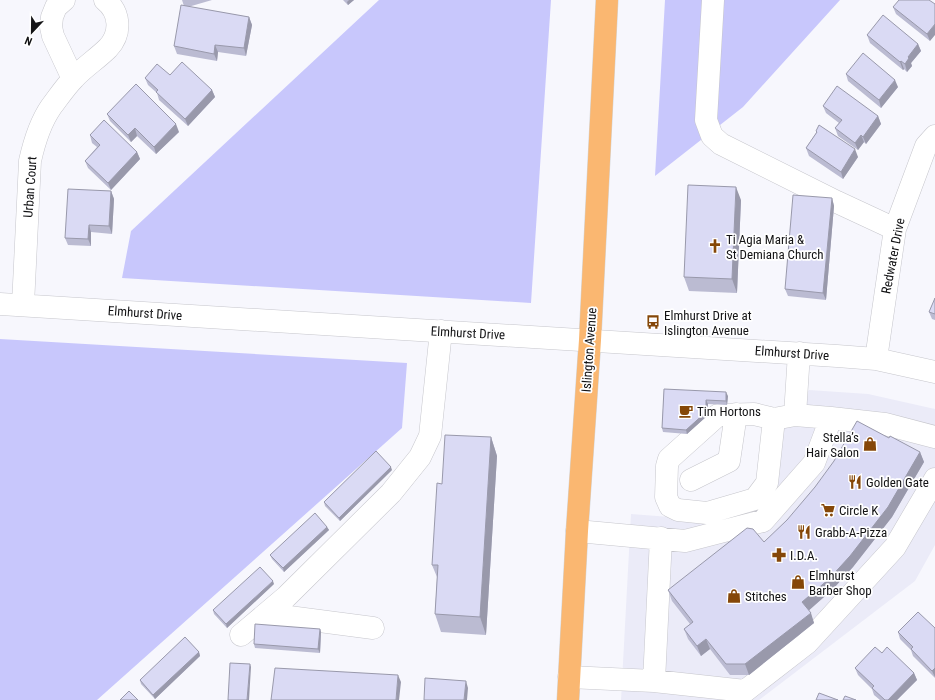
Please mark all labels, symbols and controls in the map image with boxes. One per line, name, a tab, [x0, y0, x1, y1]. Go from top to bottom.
north arrow	[12, 12, 52, 52]
text: N	[23, 33, 34, 48]
street label: Urban Court	[20, 156, 40, 218]
street label: Redwater Drive	[878, 217, 908, 295]
place label: Ti Agia Maria & St Demiana Church	[726, 232, 824, 262]
church icon: Ti Agia Maria & St Demiana Church	[707, 238, 723, 254]
street label: Elmhurst Drive	[107, 303, 183, 323]
street label: Islington Avenue	[579, 307, 599, 393]
place label: Elmhurst Drive at Islington Avenue	[664, 308, 752, 338]
bus stop icon: Elmhurst Drive at Islington Avenue	[645, 314, 661, 330]
street label: Elmhurst Drive	[430, 324, 506, 342]
street label: Elmhurst Drive	[754, 343, 830, 363]
cafe icon: Tim Hortons	[678, 403, 694, 419]
place label: Tim Hortons	[697, 404, 761, 419]
place label: Stella’s Hair Salon	[806, 430, 859, 460]
shop icon: Stella’s Hair Salon	[862, 436, 878, 452]
restaurant icon: Golden Gate	[847, 474, 863, 490]
place label: Golden Gate	[866, 475, 929, 490]
supermarket icon: Circle K	[820, 502, 836, 518]
place label: Circle K	[839, 503, 879, 518]
restaurant icon: Grabb-A-Pizza	[796, 524, 812, 540]
place label: Grabb-A-Pizza	[815, 525, 887, 540]
pharmacy icon: I.D.A.	[771, 547, 787, 563]
place label: I.D.A.	[790, 548, 818, 563]
place label: Elmhurst Barber Shop	[809, 568, 872, 598]
shop icon: Elmhurst Barber Shop	[790, 574, 806, 590]
shop icon: Stitches	[726, 588, 742, 604]
place label: Stitches	[745, 589, 787, 604]

